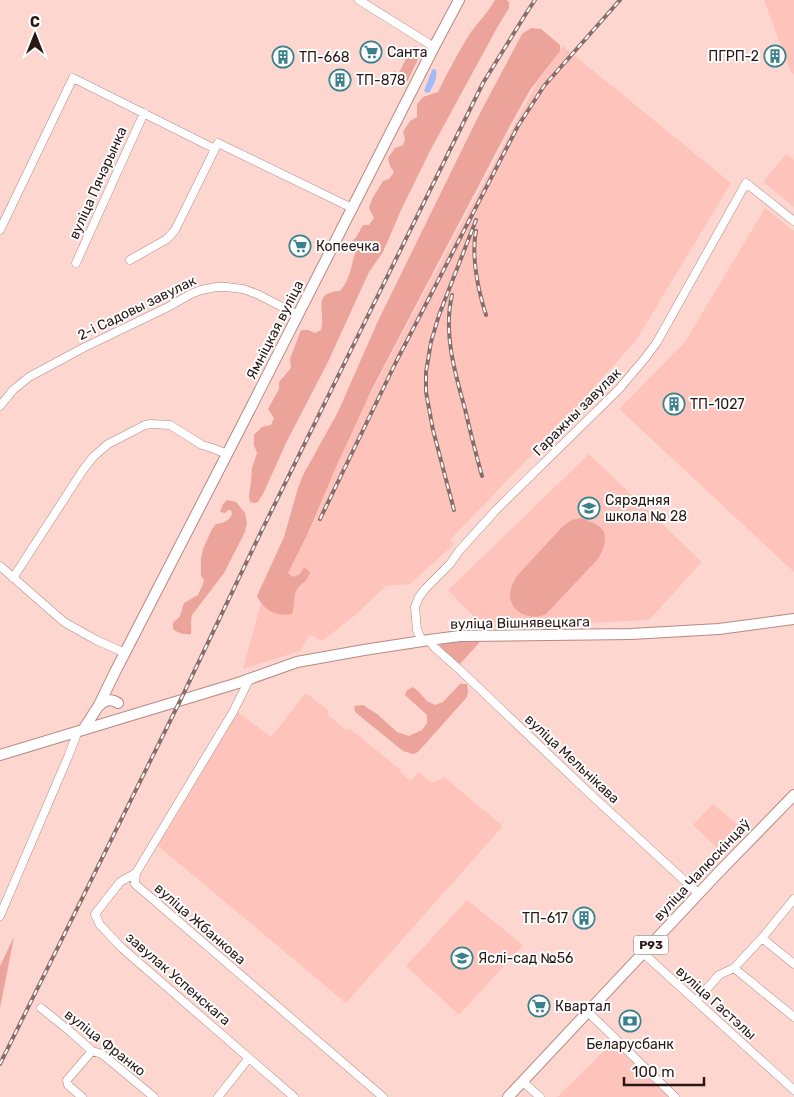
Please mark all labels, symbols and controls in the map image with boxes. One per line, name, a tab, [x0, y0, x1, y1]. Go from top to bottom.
north arrow	[10, 10, 60, 60]
text: С	[30, 14, 40, 31]
supermarket icon: Санта	[359, 40, 383, 64]
place label: Санта	[387, 44, 427, 61]
building icon: ПГРП-2	[763, 44, 787, 68]
building icon: ТП-668	[271, 45, 295, 69]
place label: ПГРП-2	[708, 48, 759, 65]
place label: ТП-668	[299, 49, 350, 66]
building icon: ТП-878	[328, 68, 352, 92]
place label: ТП-878	[356, 72, 406, 89]
street label: вуліца Пячэрынка	[66, 124, 130, 242]
supermarket icon: Копеечка	[288, 234, 312, 258]
place label: Копеечка	[316, 238, 379, 255]
street label: 2-і Садовы завулак	[75, 272, 199, 344]
street label: Ямніцкая вуліца	[243, 278, 307, 382]
street label: Гаражны завулак	[529, 364, 625, 460]
building icon: ТП-1027	[662, 392, 686, 416]
place label: ТП-1027	[690, 396, 745, 413]
place label: Сярэдняя школа № 28	[605, 492, 687, 525]
school or university icon: Сярэдняя школа № 28	[577, 496, 601, 520]
street label: вуліца Вішнявецкага	[450, 613, 590, 633]
street label: вуліца Мельнікава	[521, 711, 623, 807]
street label: вуліца Чалюскінцаў	[650, 815, 754, 925]
street label: вуліца Жбанкова	[151, 880, 249, 968]
building icon: ТП-617	[572, 906, 596, 930]
place label: ТП-617	[522, 910, 568, 927]
street label: завулак Успенскага	[122, 929, 234, 1029]
road number: Р93	[634, 936, 668, 954]
school or university icon: Яслі-сад №56	[450, 946, 474, 970]
place label: Яслі-сад №56	[478, 950, 574, 967]
street label: вуліца Гастэлы	[672, 963, 760, 1043]
supermarket icon: Квартал	[527, 994, 551, 1018]
place label: Квартал	[555, 998, 611, 1015]
street label: вуліца Франко	[61, 1006, 149, 1080]
bank icon: Беларусбанк	[618, 1009, 642, 1033]
place label: Беларусбанк	[586, 1036, 674, 1053]
scale bar	[624, 1054, 704, 1086]
text: 100 m	[632, 1063, 674, 1081]

